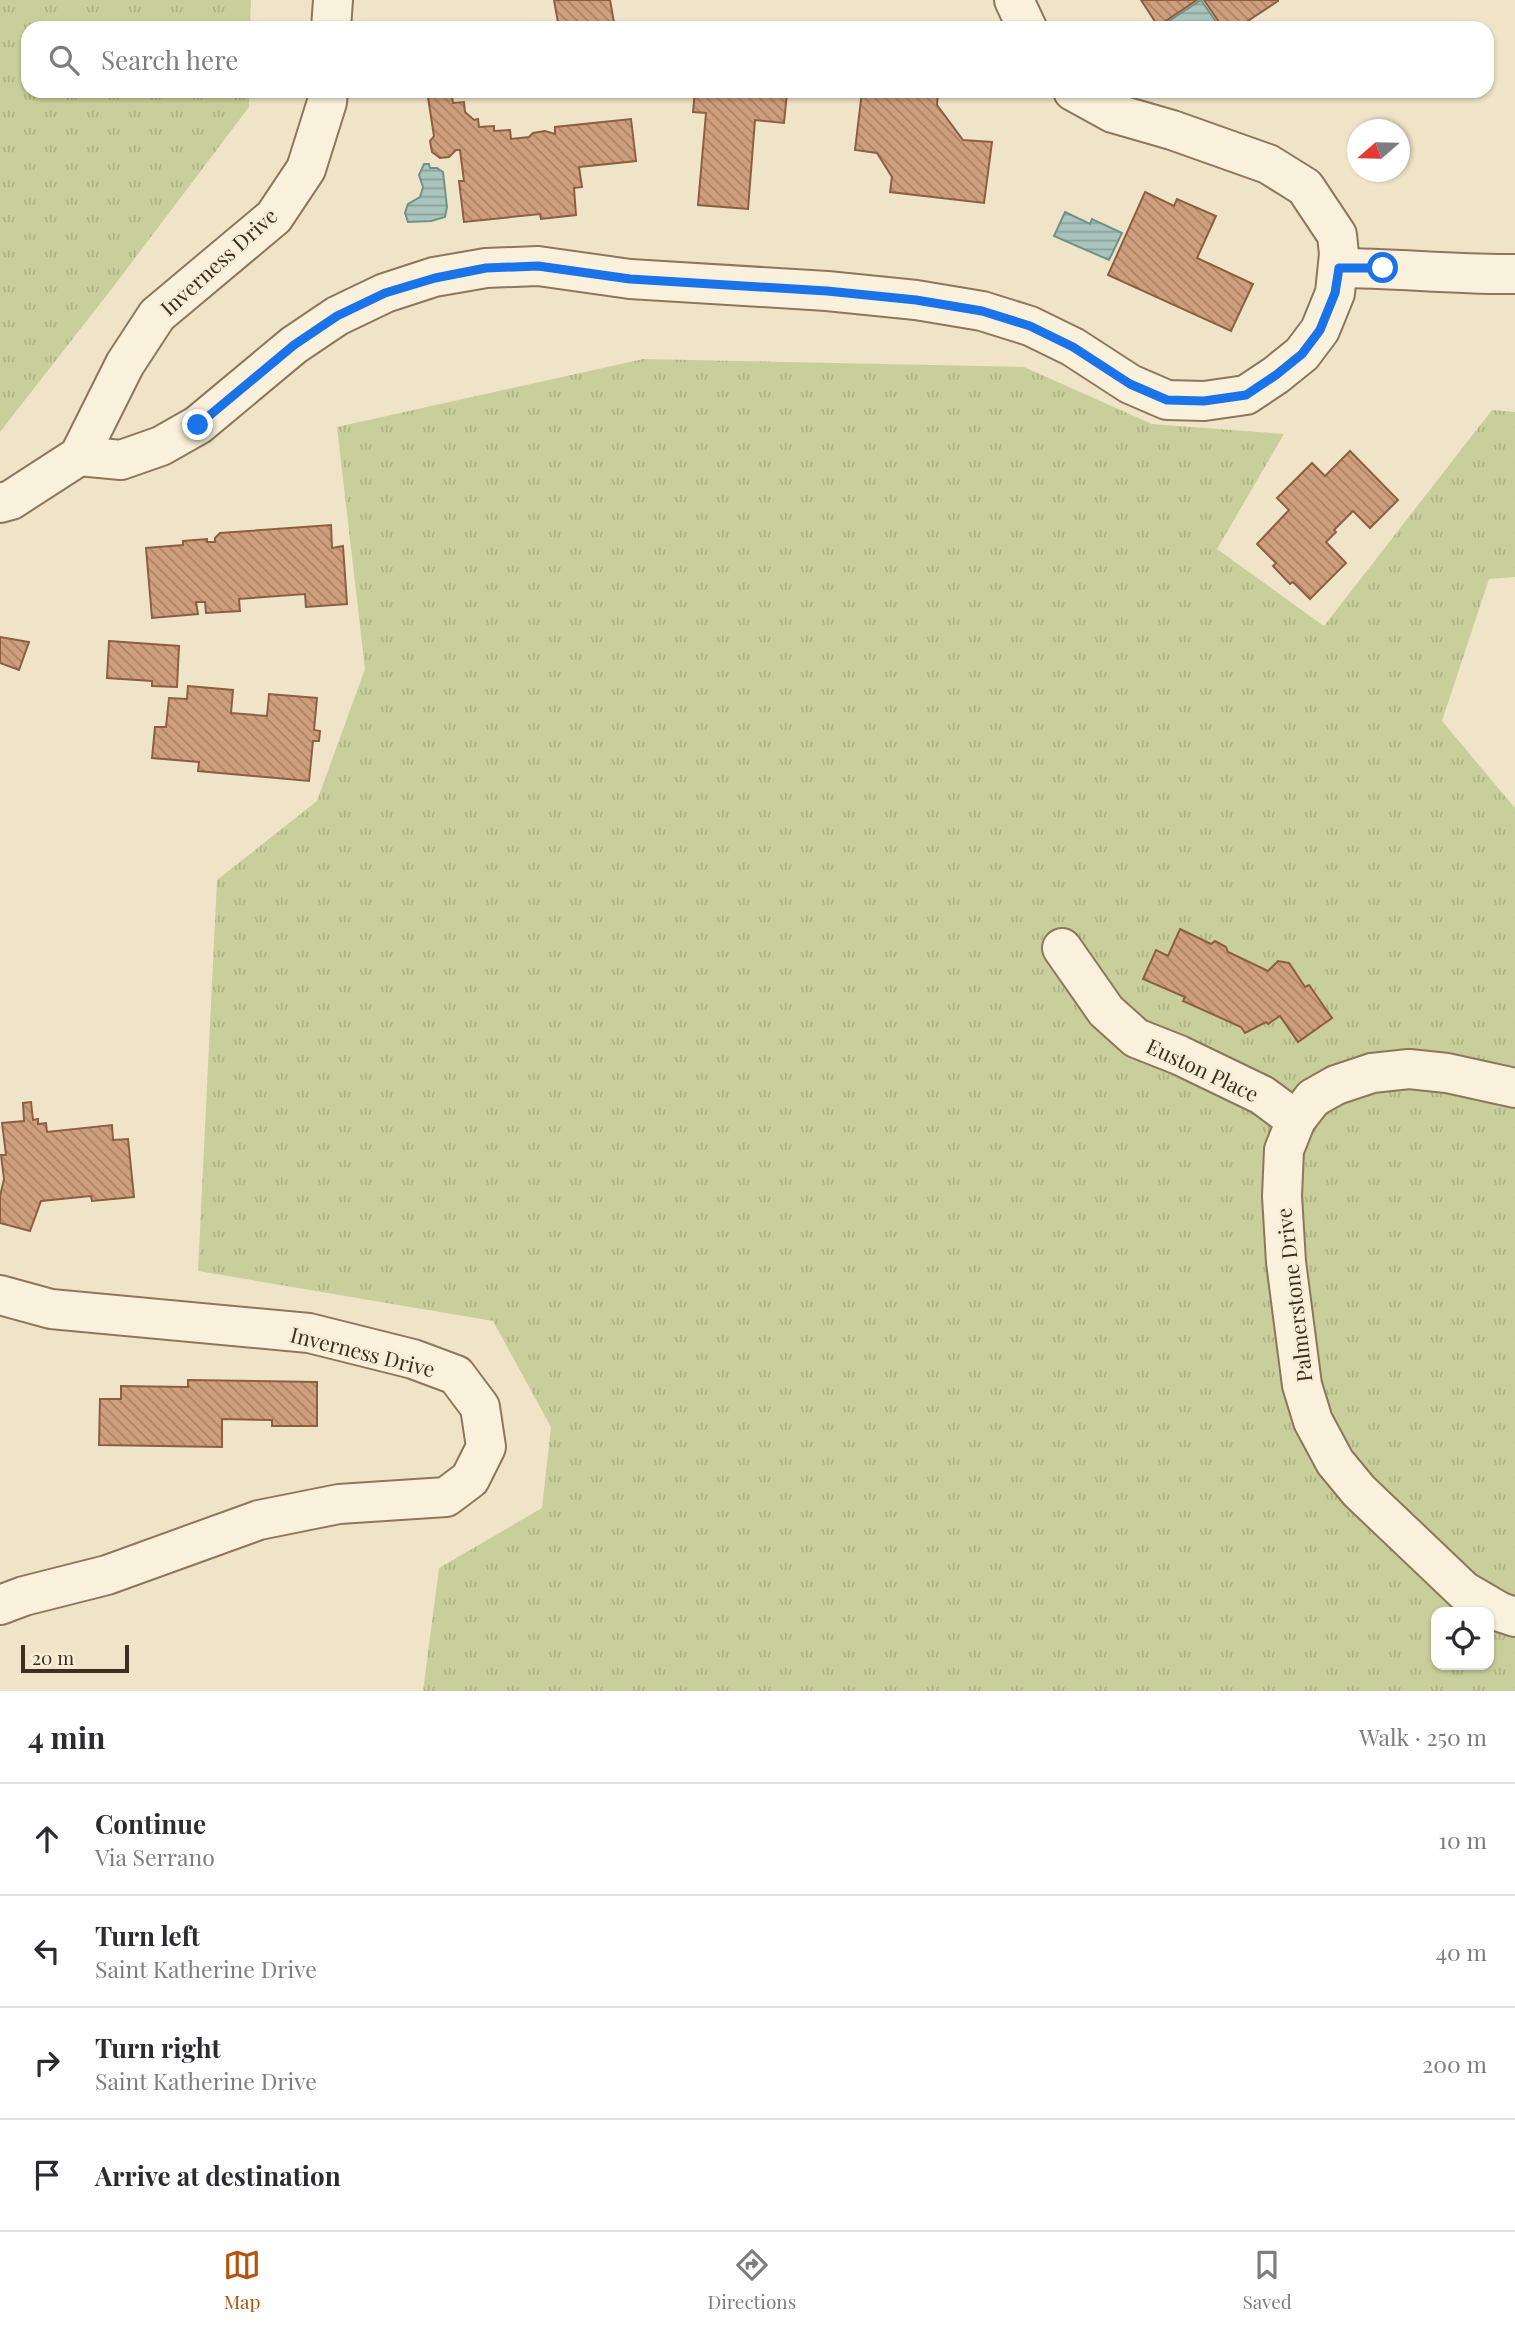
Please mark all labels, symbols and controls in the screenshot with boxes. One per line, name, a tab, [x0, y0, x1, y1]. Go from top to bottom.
search box	[21, 21, 1494, 98]
icon: search	[45, 41, 83, 79]
text: Search here	[101, 42, 238, 77]
north arrow	[1347, 119, 1410, 182]
street label: Inverness Drive	[154, 201, 282, 321]
route start	[1367, 252, 1398, 283]
route end	[182, 409, 213, 440]
street label: Euston Place	[1142, 1031, 1264, 1107]
street label: Palmerstone Drive	[1268, 1206, 1318, 1384]
street label: Inverness Drive	[288, 1320, 438, 1382]
map controls	[1431, 1607, 1494, 1670]
button: locate	[1431, 1607, 1494, 1670]
scale bar	[21, 1642, 130, 1674]
text: 20 m	[32, 1644, 74, 1670]
text: 4 min	[28, 1717, 106, 1757]
text: Walk · 250 m	[1359, 1721, 1487, 1752]
text: Continue	[95, 1806, 206, 1841]
icon: ahead	[28, 1820, 66, 1858]
text: 10 m	[1439, 1824, 1487, 1855]
text: Via Serrano	[95, 1841, 215, 1872]
text: Turn left	[95, 1918, 200, 1953]
icon: left	[28, 1932, 66, 1970]
text: 40 m	[1436, 1936, 1487, 1967]
text: Saint Katherine Drive	[95, 1953, 317, 1984]
text: Turn right	[95, 2030, 221, 2065]
icon: right	[28, 2044, 66, 2082]
text: 200 m	[1422, 2048, 1487, 2079]
text: Saint Katherine Drive	[95, 2065, 317, 2096]
icon: arrive	[28, 2156, 66, 2194]
text: Arrive at destination	[95, 2158, 341, 2193]
tab: Map	[223, 2246, 261, 2314]
tab: Directions	[707, 2246, 796, 2314]
tab: Saved	[1242, 2246, 1292, 2314]

